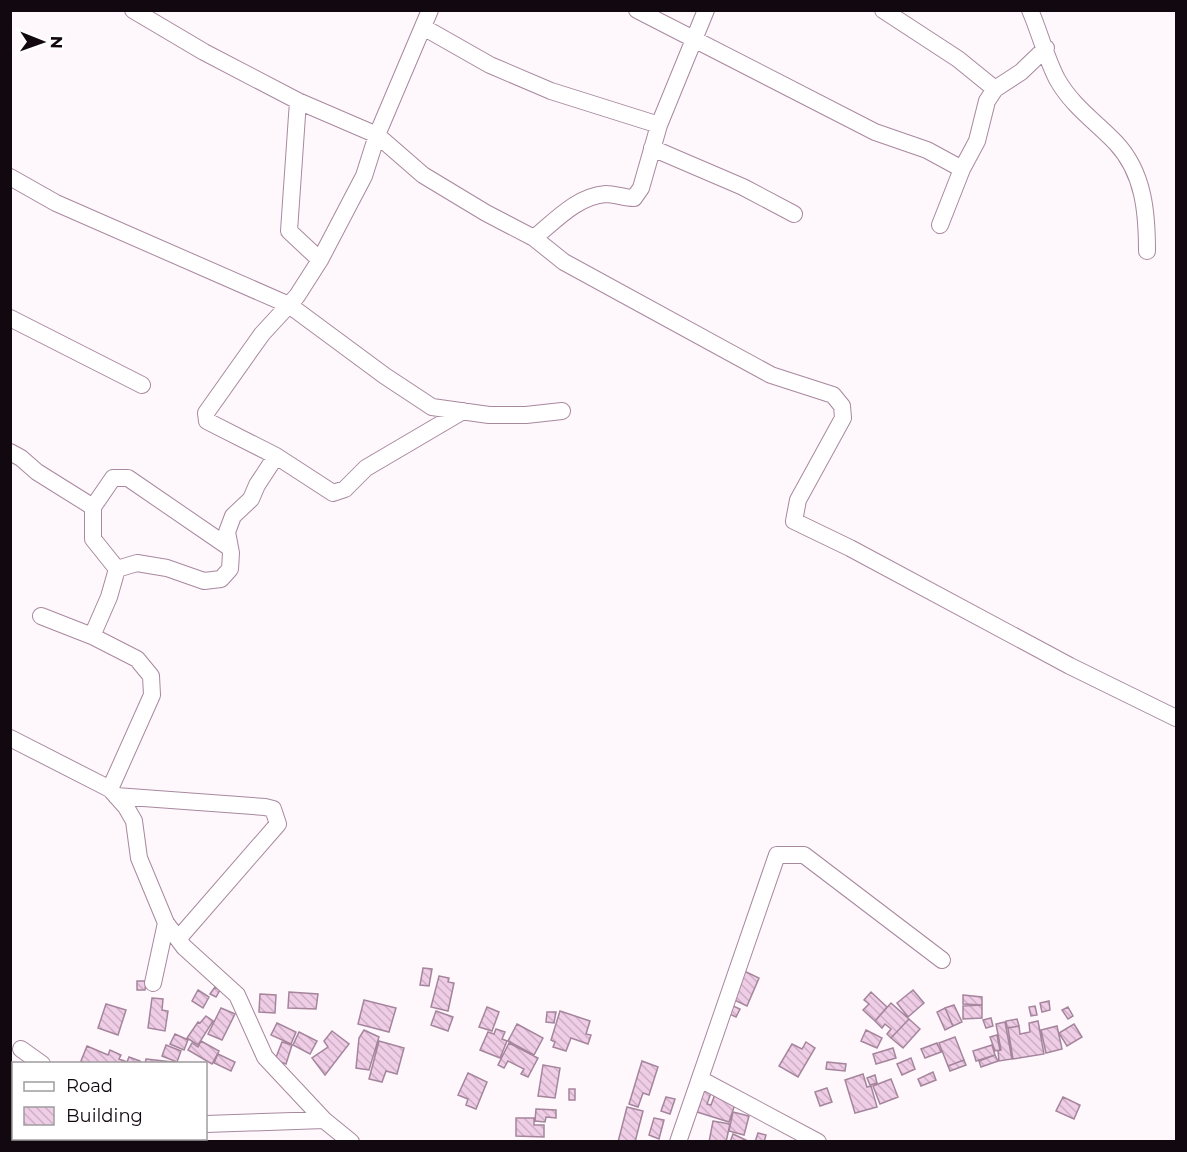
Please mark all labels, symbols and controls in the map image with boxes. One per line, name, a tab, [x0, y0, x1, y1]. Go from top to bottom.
north arrow	[12, 12, 72, 72]
text: N	[47, 36, 66, 49]
legend	[12, 1062, 207, 1140]
text: Road	[66, 1075, 113, 1097]
text: Building	[66, 1105, 143, 1127]

